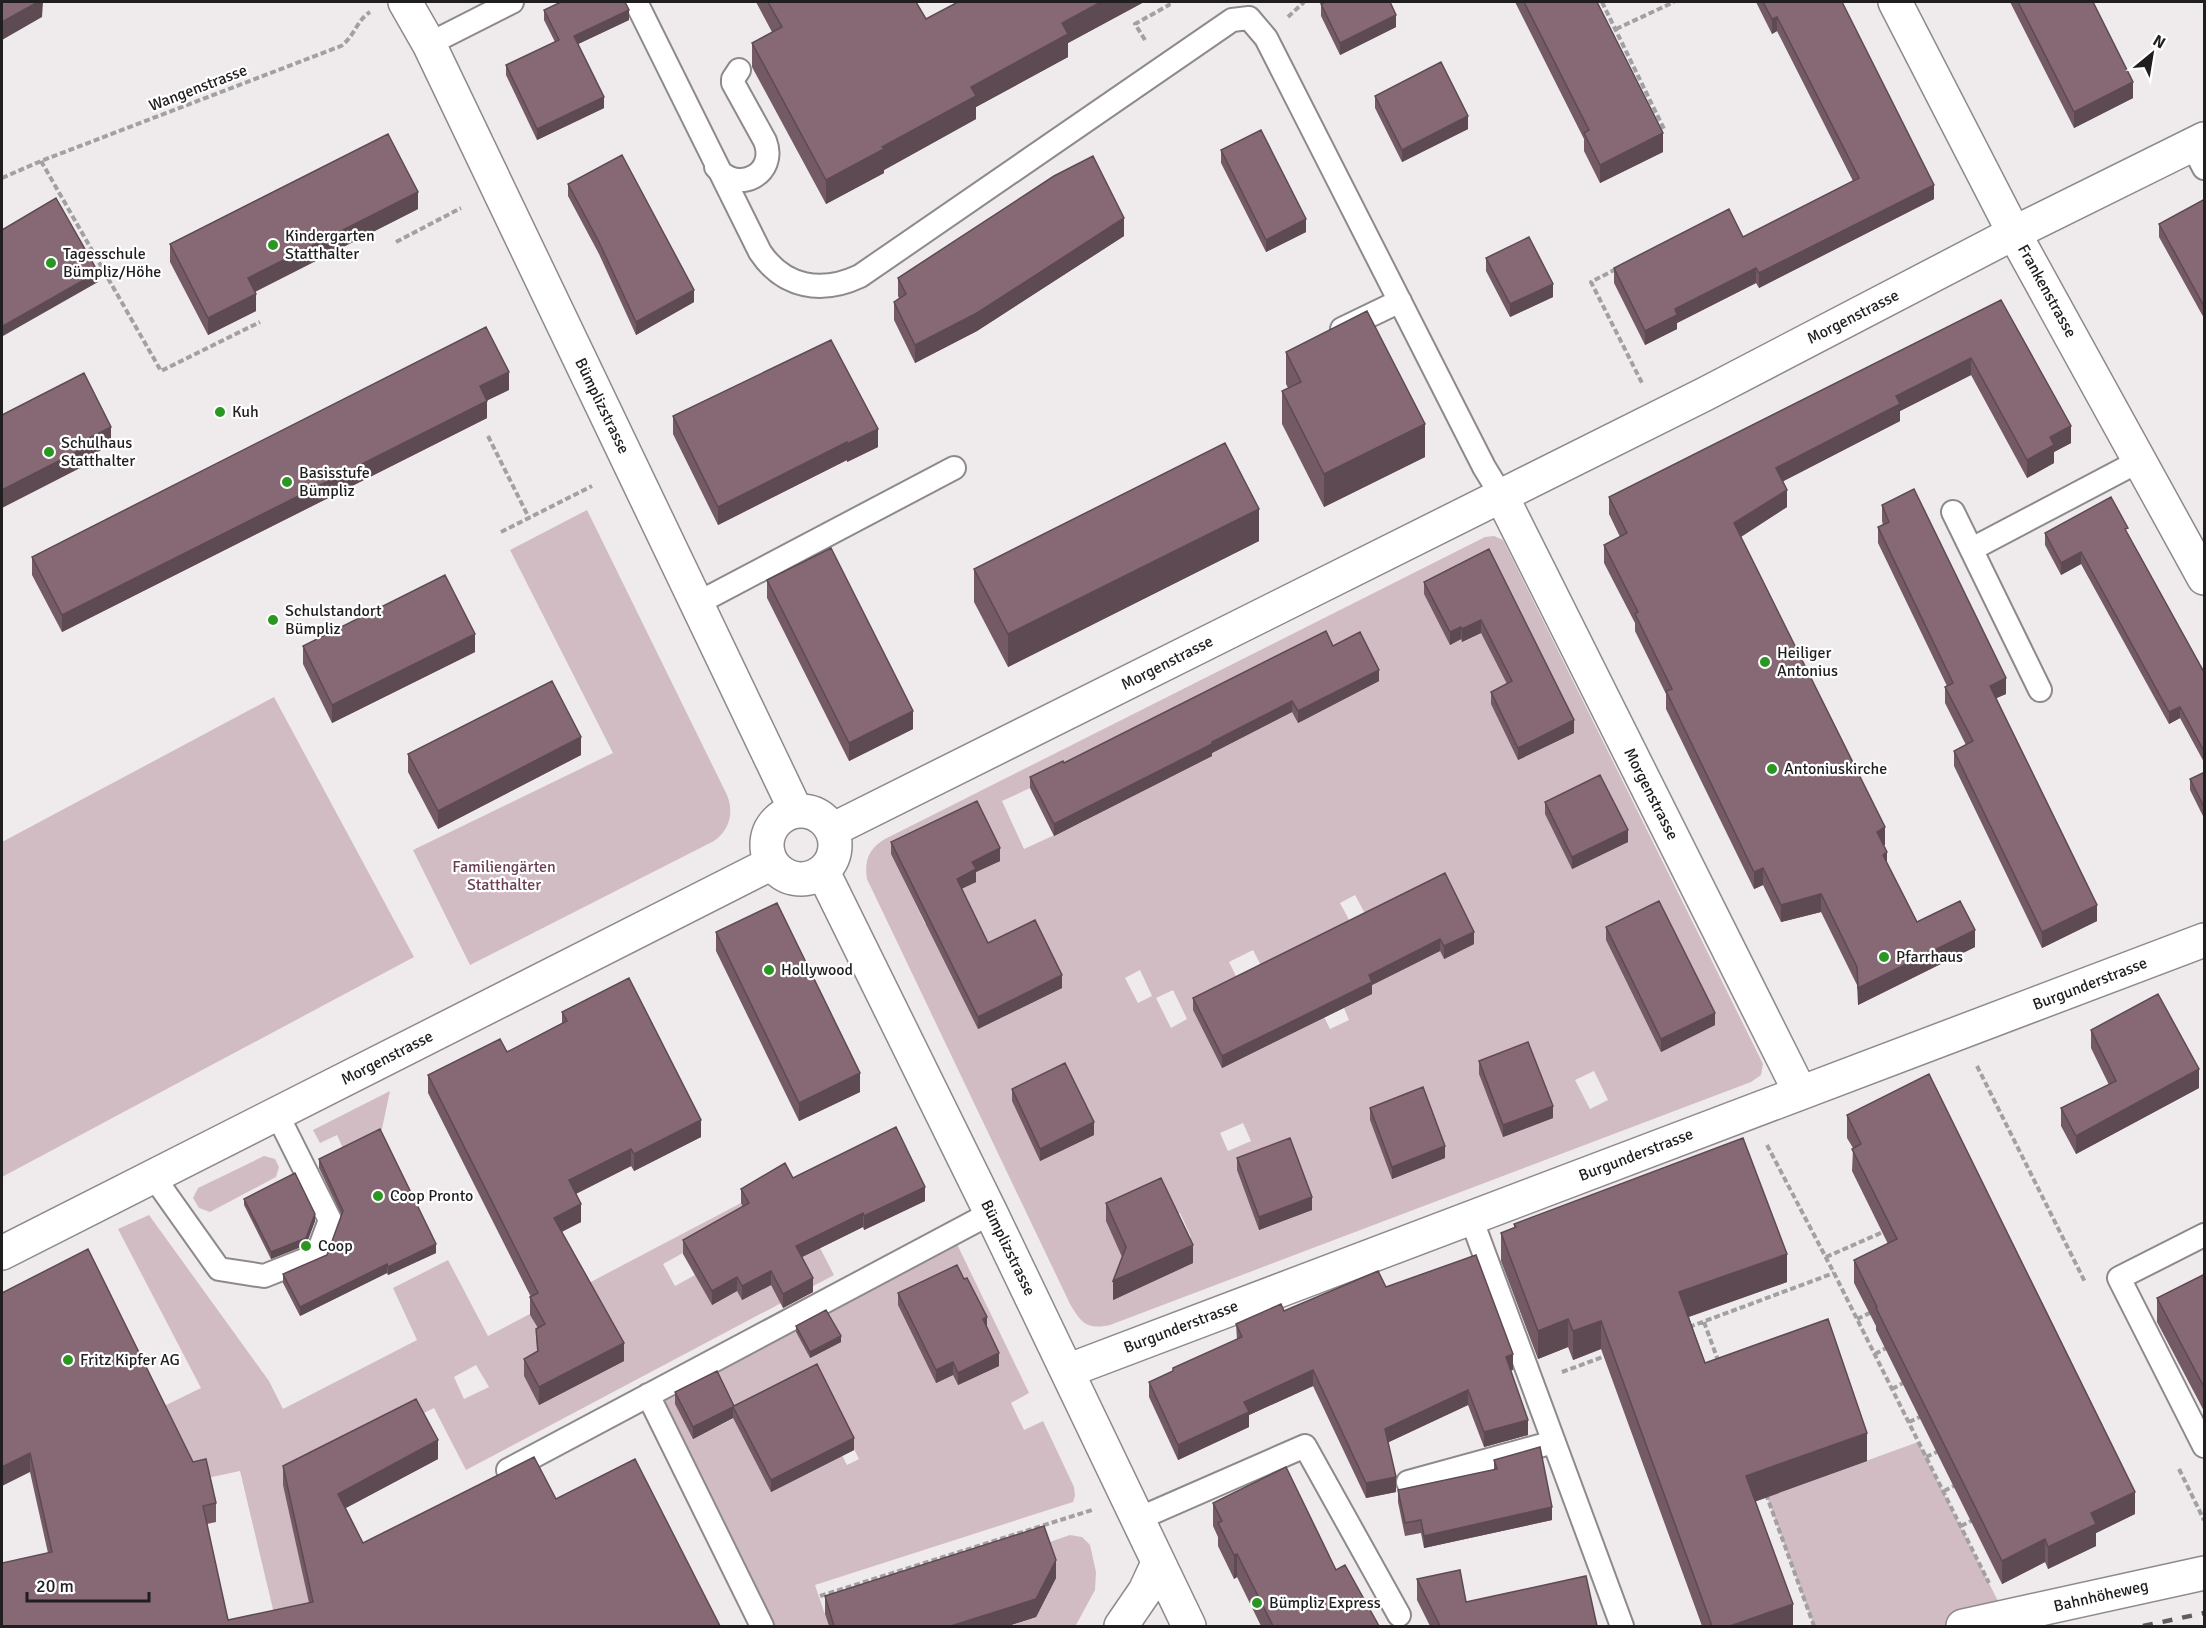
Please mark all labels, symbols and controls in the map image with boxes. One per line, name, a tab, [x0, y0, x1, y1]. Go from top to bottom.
north arrow	[2122, 24, 2182, 84]
text: N	[2149, 30, 2169, 53]
street label: Wangenstrasse	[146, 60, 250, 116]
place label: Kindergarten Statthalter	[285, 226, 375, 264]
marker: Kindergarten Statthalter	[266, 238, 280, 252]
street label: Frankenstrasse	[2013, 241, 2081, 341]
place label: Tagesschule Bümpliz/Höhe	[63, 244, 161, 282]
marker: Tagesschule Bümpliz/Höhe	[44, 256, 58, 270]
street label: Morgenstrasse	[1804, 285, 1902, 349]
street label: Bümplizstrasse	[570, 355, 634, 457]
place label: Kuh	[232, 402, 259, 422]
marker: Kuh	[213, 405, 227, 419]
place label: Schulhaus Statthalter	[61, 433, 135, 471]
marker: Schulhaus Statthalter	[42, 445, 56, 459]
place label: Basisstufe Bümpliz	[299, 463, 370, 501]
marker: Basisstufe Bümpliz	[280, 475, 294, 489]
place label: Schulstandort Bümpliz	[285, 601, 382, 639]
marker: Schulstandort Bümpliz	[266, 613, 280, 627]
street label: Morgenstrasse	[1118, 631, 1216, 695]
place label: Heiliger Antonius	[1777, 643, 1838, 681]
marker: Heiliger Antonius	[1758, 655, 1772, 669]
street label: Morgenstrasse	[1619, 745, 1683, 843]
place label: Antoniuskirche	[1784, 759, 1887, 779]
marker: Antoniuskirche	[1765, 762, 1779, 776]
park label: Familiengärten Statthalter	[452, 857, 556, 895]
place label: Pfarrhaus	[1896, 947, 1963, 967]
marker: Pfarrhaus	[1877, 950, 1891, 964]
street label: Burgunderstrasse	[2030, 953, 2150, 1015]
place label: Hollywood	[781, 960, 853, 980]
marker: Hollywood	[762, 963, 776, 977]
street label: Morgenstrasse	[338, 1026, 436, 1090]
street label: Burgunderstrasse	[1576, 1124, 1696, 1186]
place label: Coop Pronto	[390, 1186, 473, 1206]
marker: Coop Pronto	[371, 1189, 385, 1203]
street label: Bümplizstrasse	[976, 1197, 1040, 1299]
place label: Coop	[318, 1236, 353, 1256]
marker: Coop	[299, 1239, 313, 1253]
street label: Burgunderstrasse	[1121, 1296, 1241, 1358]
place label: Fritz Kipfer AG	[80, 1350, 180, 1370]
marker: Fritz Kipfer AG	[61, 1353, 75, 1367]
scale bar	[27, 1565, 148, 1603]
text: 20 m	[36, 1575, 74, 1597]
street label: Bahnhöheweg	[2052, 1575, 2150, 1617]
place label: Bümpliz Express	[1269, 1593, 1381, 1613]
marker: Bümpliz Express	[1250, 1596, 1264, 1610]

